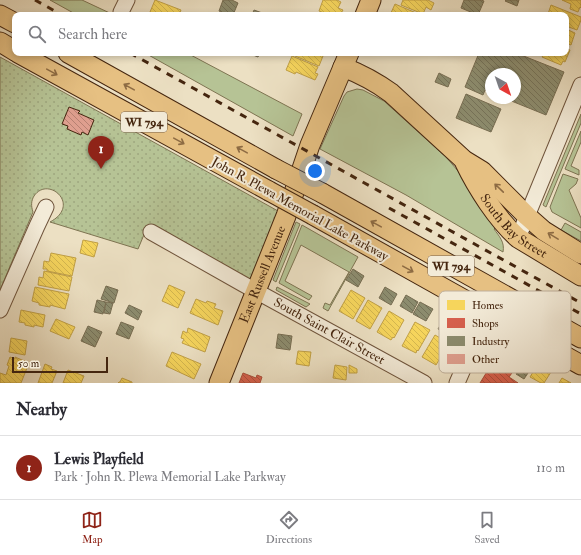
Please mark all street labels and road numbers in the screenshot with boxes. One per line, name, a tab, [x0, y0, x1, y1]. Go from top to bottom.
road number: WI 794	[121, 112, 167, 132]
street label: John R. Plewa Memorial Lake Parkway	[207, 153, 392, 265]
street label: South Bay Street	[477, 191, 550, 262]
street label: East Russell Avenue	[236, 223, 289, 325]
road number: WI 794	[428, 256, 474, 276]
street label: South Saint Clair Street	[271, 294, 388, 368]

